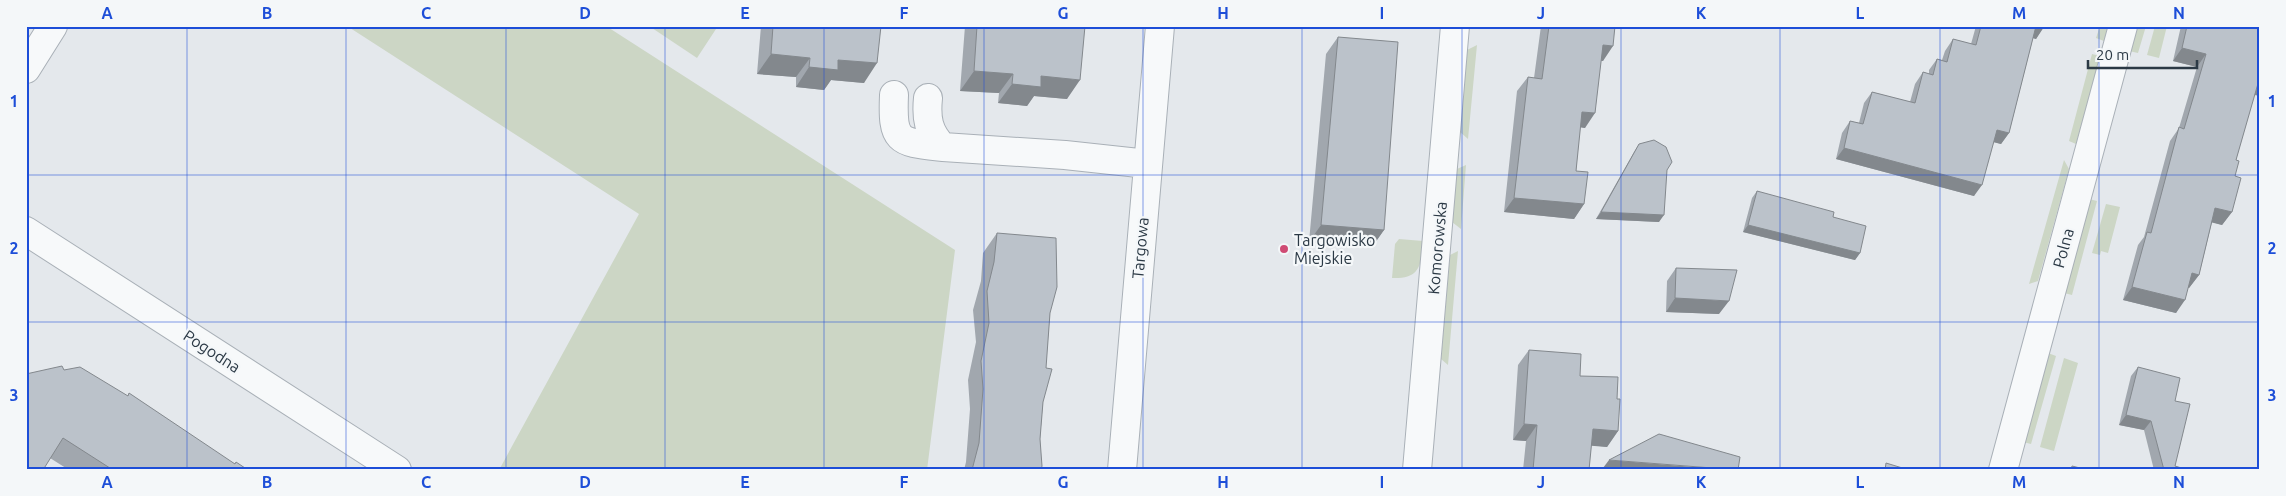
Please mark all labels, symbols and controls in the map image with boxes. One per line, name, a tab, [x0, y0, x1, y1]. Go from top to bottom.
text: A	[101, 4, 113, 22]
text: B	[262, 4, 272, 22]
text: C	[421, 4, 431, 22]
text: D	[579, 4, 591, 22]
text: E	[740, 4, 750, 22]
text: F	[900, 4, 909, 22]
text: G	[1057, 4, 1069, 22]
text: H	[1217, 4, 1229, 22]
text: I	[1380, 4, 1384, 22]
text: J	[1537, 4, 1545, 22]
text: K	[1696, 4, 1707, 22]
text: L	[1856, 4, 1865, 22]
text: M	[2012, 4, 2026, 22]
text: N	[2173, 4, 2185, 22]
scale bar	[2088, 38, 2197, 70]
text: 20 m	[2096, 46, 2129, 63]
text: 1	[9, 92, 19, 110]
text: 1	[2267, 92, 2277, 110]
street label: Komorowska	[1424, 201, 1450, 295]
street label: Targowa	[1128, 216, 1152, 280]
street label: Polna	[2049, 226, 2077, 270]
place label: Targowisko Miejskie	[1294, 231, 1375, 267]
text: 2	[9, 239, 19, 257]
text: 2	[2267, 239, 2277, 257]
marker: Targowisko Miejskie	[1278, 243, 1290, 255]
street label: Pogodna	[180, 326, 244, 376]
text: 3	[9, 386, 19, 404]
text: 3	[2267, 386, 2277, 404]
text: A	[101, 473, 113, 491]
text: B	[262, 473, 272, 491]
text: C	[421, 473, 431, 491]
text: D	[579, 473, 591, 491]
text: E	[740, 473, 750, 491]
text: F	[900, 473, 909, 491]
text: G	[1057, 473, 1069, 491]
text: H	[1217, 473, 1229, 491]
text: I	[1380, 473, 1384, 491]
text: J	[1537, 473, 1545, 491]
text: K	[1696, 473, 1707, 491]
text: L	[1856, 473, 1865, 491]
text: M	[2012, 473, 2026, 491]
text: N	[2173, 473, 2185, 491]

